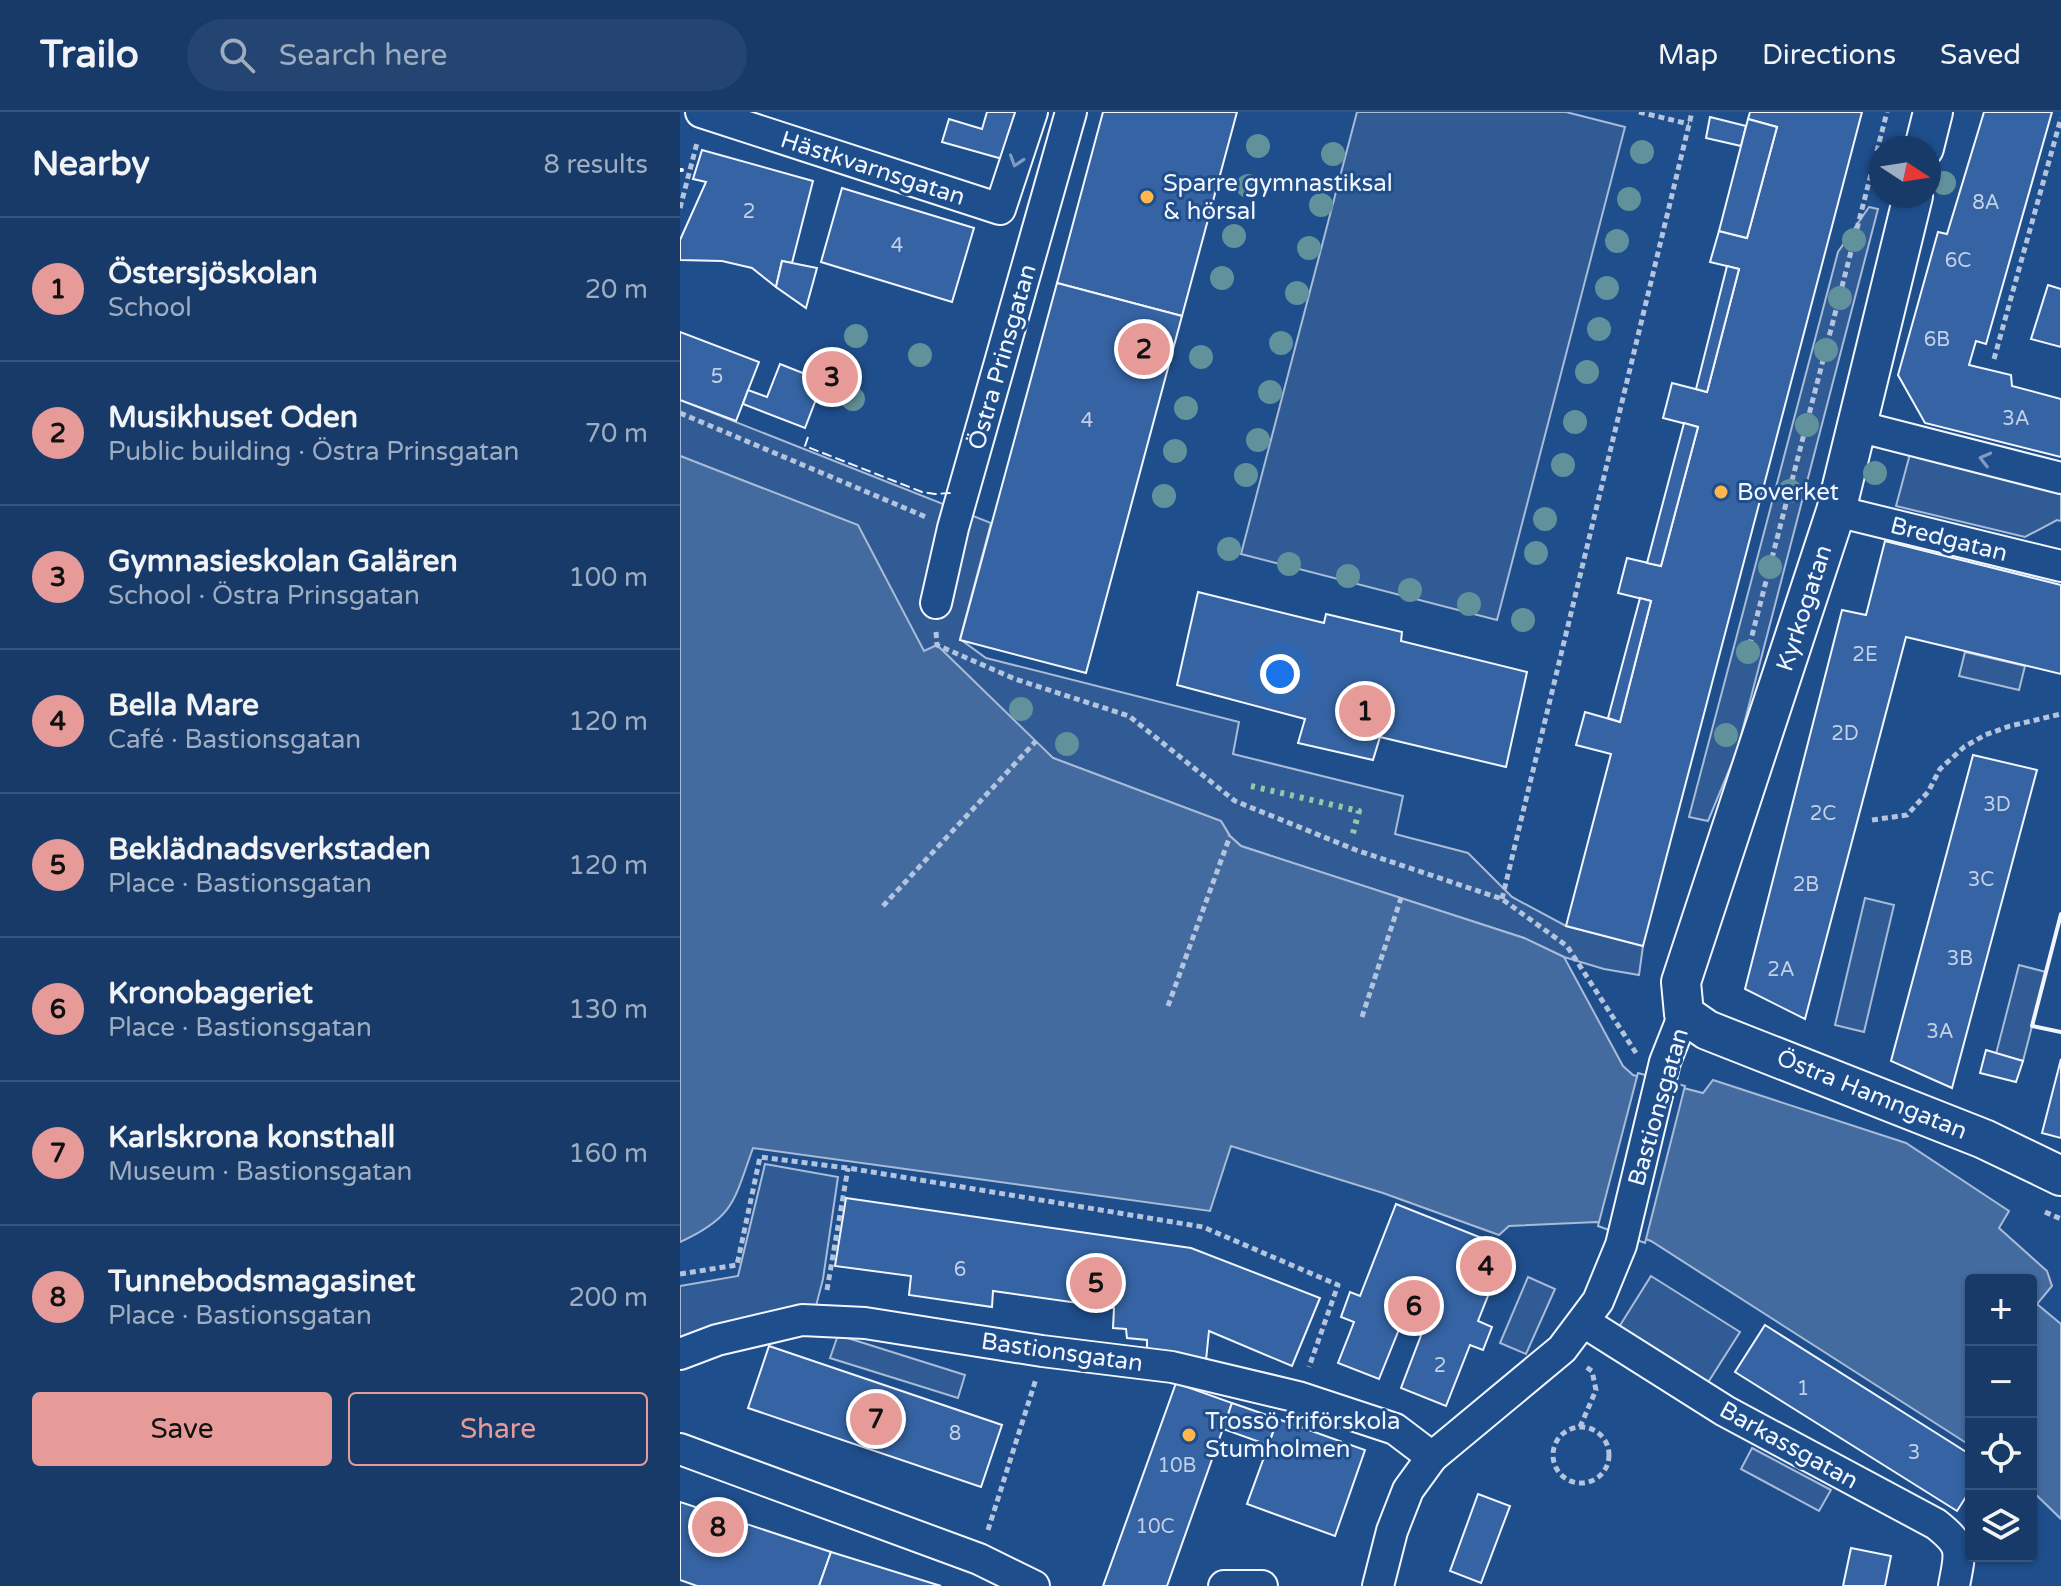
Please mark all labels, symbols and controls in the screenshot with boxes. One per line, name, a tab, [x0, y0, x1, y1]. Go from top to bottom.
search box	[187, 19, 747, 91]
text: Trailo	[40, 32, 139, 78]
icon: search	[215, 33, 259, 77]
text: Search here	[279, 37, 448, 74]
text: Map	[1658, 38, 1718, 72]
text: Directions	[1762, 38, 1896, 72]
text: Saved	[1940, 38, 2021, 72]
street label: Hästkvarnsgatan	[777, 125, 969, 212]
north arrow	[1869, 136, 1941, 208]
text: Nearby	[32, 144, 150, 185]
text: 8 results	[543, 149, 648, 180]
one-way arrow	[1009, 153, 1025, 167]
place label: Sparre gymnastiksal & hörsal	[1163, 169, 1393, 226]
marker: Sparre gymnastiksal & hörsal	[1138, 188, 1156, 206]
house number: 8A	[1972, 191, 2000, 215]
house number: 2	[743, 200, 755, 224]
house number: 4	[891, 234, 903, 258]
house number: 6C	[1945, 249, 1971, 273]
text: Östersjöskolan	[108, 255, 318, 292]
street label: Östra Prinsgatan	[962, 261, 1043, 453]
text: 1	[50, 274, 66, 305]
text: 20 m	[585, 274, 648, 305]
text: School	[108, 292, 192, 323]
pin: 2	[1118, 319, 1170, 379]
house number: 6B	[1924, 328, 1950, 352]
pin: 3	[806, 347, 858, 407]
house number: 5	[711, 365, 723, 389]
text: Musikhuset Oden	[108, 399, 358, 436]
house number: 3A	[2002, 407, 2030, 431]
house number: 4	[1081, 409, 1093, 433]
text: 2	[50, 418, 66, 449]
text: 70 m	[585, 418, 648, 449]
text: Public building · Östra Prinsgatan	[108, 436, 519, 467]
one-way arrow	[1979, 451, 1993, 468]
place label: Boverket	[1737, 478, 1839, 507]
marker: Boverket	[1712, 483, 1730, 501]
street label: Bredgatan	[1887, 511, 2010, 568]
street label: Kyrkogatan	[1770, 541, 1839, 675]
text: Gymnasieskolan Galären	[108, 543, 458, 580]
text: 3	[50, 562, 66, 593]
text: 100 m	[568, 562, 648, 593]
text: School · Östra Prinsgatan	[108, 580, 420, 611]
house number: 2E	[1852, 643, 1878, 667]
your location	[1260, 654, 1300, 694]
pin: 1	[1339, 681, 1391, 741]
text: Bella Mare	[108, 687, 259, 724]
text: 4	[50, 706, 66, 737]
text: 120 m	[568, 706, 648, 737]
house number: 2D	[1831, 722, 1859, 746]
text: Café · Bastionsgatan	[108, 724, 361, 755]
house number: 3D	[1983, 793, 2011, 817]
house number: 2C	[1810, 802, 1836, 826]
text: Beklädnadsverkstaden	[108, 831, 431, 868]
text: 5	[50, 850, 66, 881]
text: 120 m	[568, 850, 648, 881]
text: Place · Bastionsgatan	[108, 868, 372, 899]
house number: 3C	[1968, 868, 1994, 892]
house number: 2B	[1793, 873, 1819, 897]
house number: 3B	[1947, 947, 1973, 971]
house number: 2A	[1767, 958, 1795, 982]
text: Kronobageriet	[108, 975, 313, 1012]
text: 6	[50, 994, 66, 1025]
text: 130 m	[568, 994, 648, 1025]
text: Place · Bastionsgatan	[108, 1012, 372, 1043]
house number: 3A	[1926, 1020, 1954, 1044]
street label: Bastionsgatan	[1622, 1025, 1695, 1189]
street label: Östra Hamngatan	[1772, 1043, 1971, 1146]
text: Karlskrona konsthall	[108, 1119, 395, 1156]
text: 7	[50, 1138, 66, 1169]
text: 160 m	[568, 1138, 648, 1169]
text: Museum · Bastionsgatan	[108, 1156, 412, 1187]
pin: 4	[1460, 1236, 1512, 1296]
pin: 5	[1070, 1253, 1122, 1313]
house number: 6	[954, 1258, 966, 1282]
text: Tunnebodsmagasinet	[108, 1263, 416, 1300]
map controls	[1965, 1274, 2037, 1562]
button: +	[1965, 1274, 2037, 1346]
pin: 6	[1388, 1276, 1440, 1336]
text: 8	[50, 1282, 66, 1313]
text: 200 m	[568, 1282, 648, 1313]
text: Place · Bastionsgatan	[108, 1300, 372, 1331]
street label: Bastionsgatan	[979, 1327, 1145, 1378]
button: −	[1965, 1346, 2037, 1418]
house number: 2	[1434, 1354, 1446, 1378]
house number: 1	[1797, 1377, 1809, 1401]
pin: 7	[850, 1389, 902, 1449]
button: Save	[32, 1392, 332, 1466]
button: Share	[348, 1392, 648, 1466]
street label: Barkassgatan	[1714, 1395, 1863, 1496]
place label: Trossö friförskola Stumholmen	[1205, 1407, 1401, 1464]
button: locate	[1965, 1418, 2037, 1490]
house number: 8	[949, 1422, 961, 1446]
marker: Trossö friförskola Stumholmen	[1180, 1426, 1198, 1444]
house number: 3	[1908, 1441, 1920, 1465]
house number: 10B	[1158, 1454, 1196, 1478]
button: layers	[1965, 1490, 2037, 1562]
pin: 8	[692, 1497, 744, 1557]
house number: 10C	[1135, 1515, 1175, 1539]

